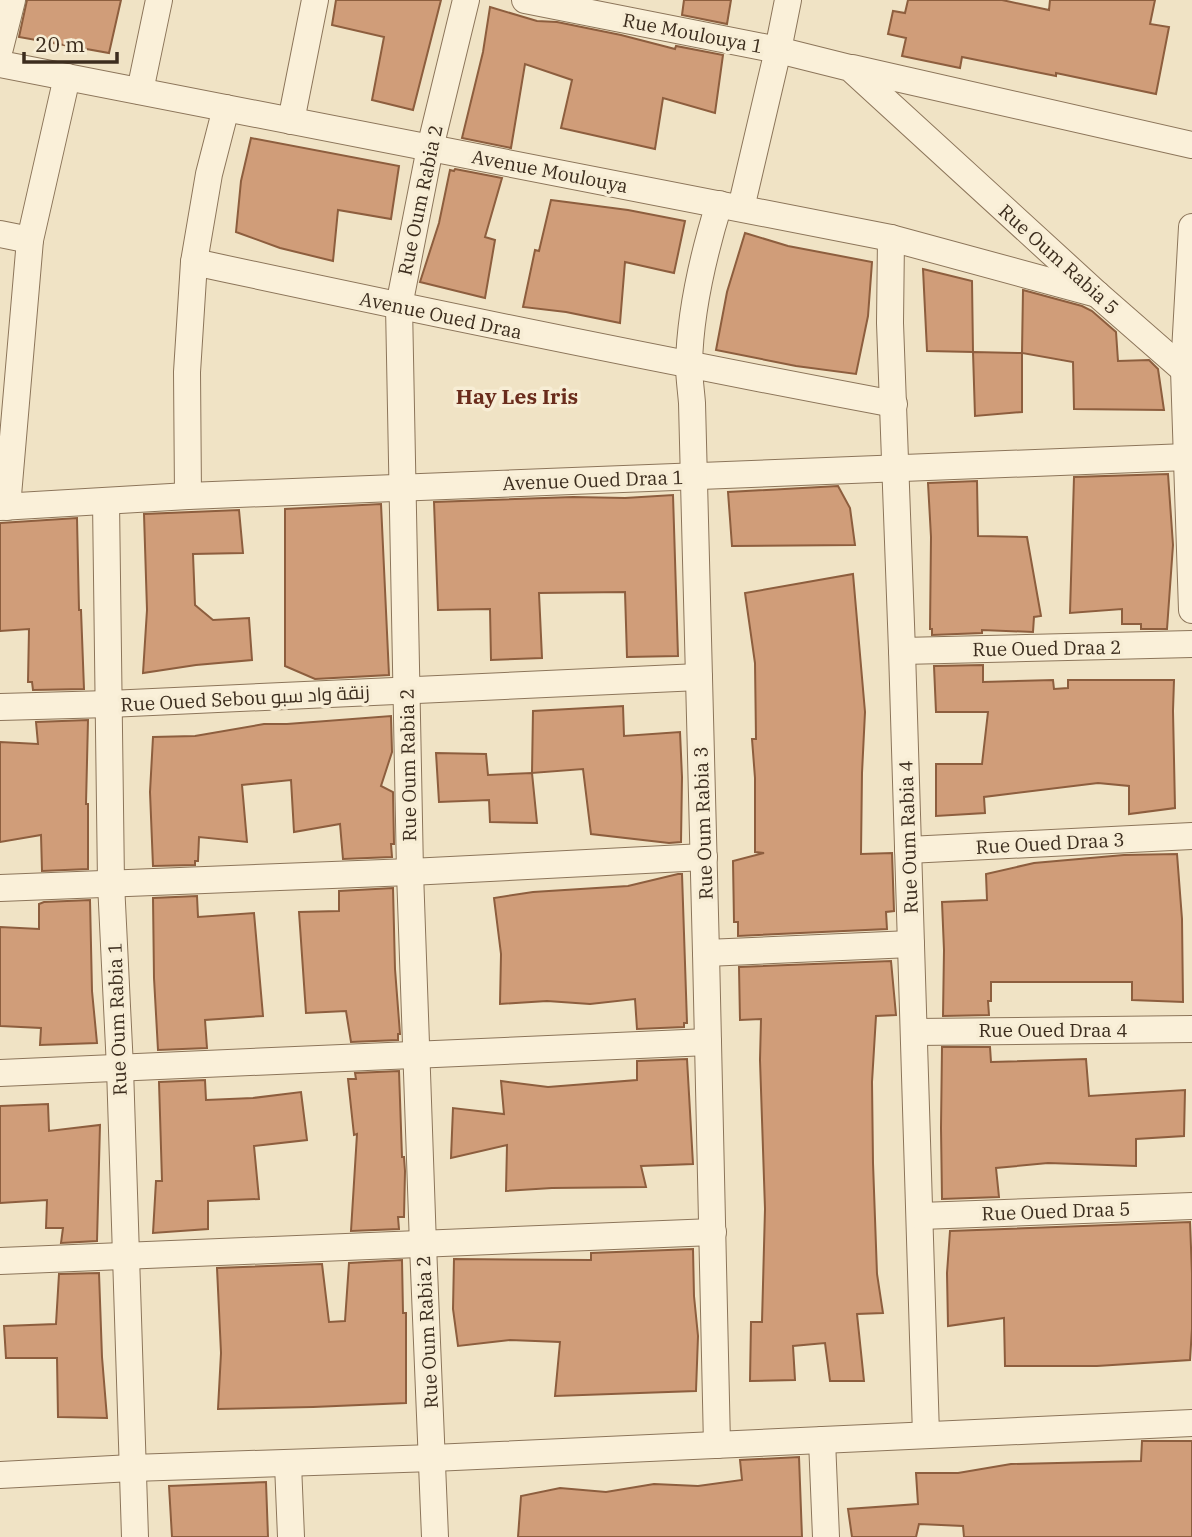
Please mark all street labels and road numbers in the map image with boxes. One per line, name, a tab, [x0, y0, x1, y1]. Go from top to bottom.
street label: Rue Moulouya 1	[621, 8, 765, 58]
street label: Rue Oum Rabia 2	[392, 122, 448, 278]
street label: Avenue Moulouya	[470, 144, 630, 198]
street label: Rue Oum Rabia 5	[994, 199, 1124, 319]
street label: Avenue Oued Draa	[358, 286, 524, 344]
street label: Avenue Oued Draa 1	[502, 465, 684, 495]
street label: Rue Oued Draa 2	[972, 635, 1122, 661]
street label: Rue Oued Sebou زنقة واد سبو	[120, 679, 370, 717]
street label: Rue Oum Rabia 2	[395, 688, 421, 842]
street label: Rue Oum Rabia 3	[688, 746, 718, 900]
street label: Rue Oum Rabia 4	[893, 760, 923, 914]
street label: Rue Oued Draa 3	[975, 827, 1125, 859]
street label: Rue Oum Rabia 1	[102, 942, 132, 1096]
street label: Rue Oued Draa 4	[978, 1018, 1128, 1042]
street label: Rue Oued Draa 5	[981, 1196, 1131, 1226]
street label: Rue Oum Rabia 2	[411, 1255, 443, 1409]

